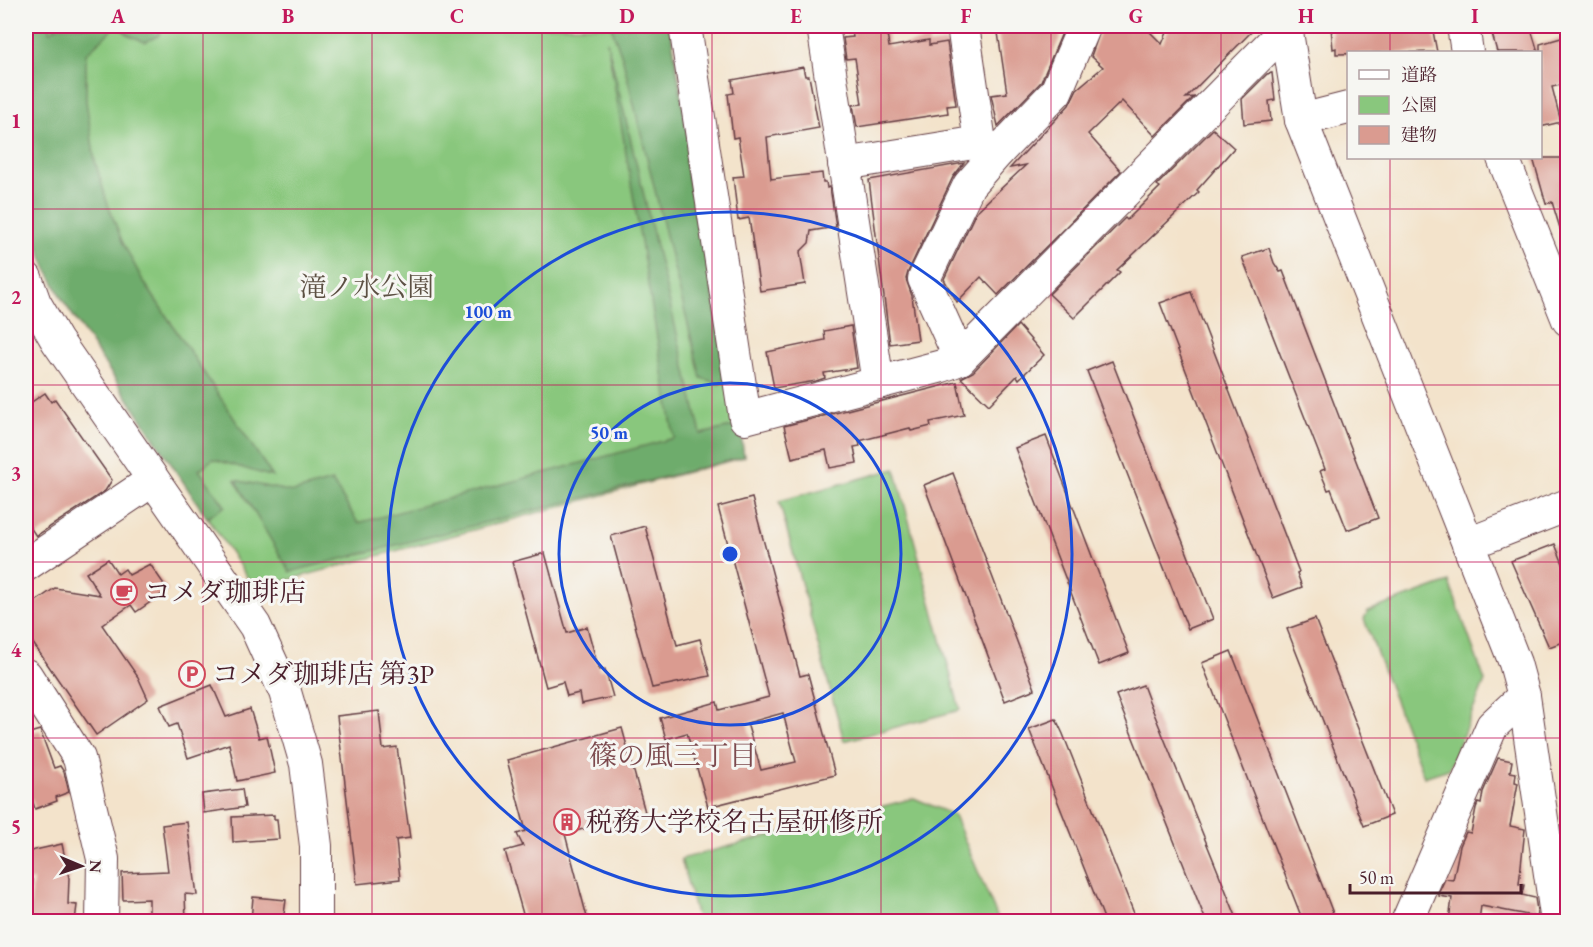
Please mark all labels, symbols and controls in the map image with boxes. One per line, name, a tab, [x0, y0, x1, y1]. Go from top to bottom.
text: A	[110, 3, 126, 29]
text: B	[282, 3, 294, 29]
text: C	[450, 3, 464, 29]
text: D	[619, 3, 635, 29]
text: E	[790, 3, 802, 29]
text: F	[961, 3, 972, 29]
text: G	[1129, 3, 1143, 29]
text: H	[1298, 3, 1314, 29]
text: I	[1471, 3, 1479, 29]
legend	[1347, 51, 1542, 159]
text: 道路	[1401, 63, 1437, 86]
text: 公園	[1401, 93, 1437, 116]
text: 1	[11, 108, 21, 134]
text: 建物	[1401, 123, 1437, 146]
park label: 滝ノ水公園	[300, 269, 435, 304]
text: 2	[11, 284, 22, 310]
text: 100 m	[464, 300, 512, 323]
text: 50 m	[590, 421, 628, 444]
text: 3	[11, 460, 21, 486]
centre of rings	[720, 544, 740, 564]
place label: コメダ珈琲店	[144, 574, 306, 609]
cafe icon: コメダ珈琲店	[109, 577, 139, 607]
text: 4	[11, 637, 22, 663]
place label: コメダ珈琲店 第3P	[212, 656, 434, 691]
parking icon: コメダ珈琲店 第3P	[177, 659, 207, 689]
district label: 篠の風三丁目	[589, 737, 757, 773]
place label: 税務大学校名古屋研修所	[586, 804, 883, 839]
building icon: 税務大学校名古屋研修所	[552, 807, 582, 837]
text: 5	[11, 813, 21, 839]
north arrow	[51, 836, 111, 896]
scale bar	[1350, 857, 1521, 895]
text: N	[85, 860, 106, 873]
text: 50 m	[1359, 866, 1394, 889]

